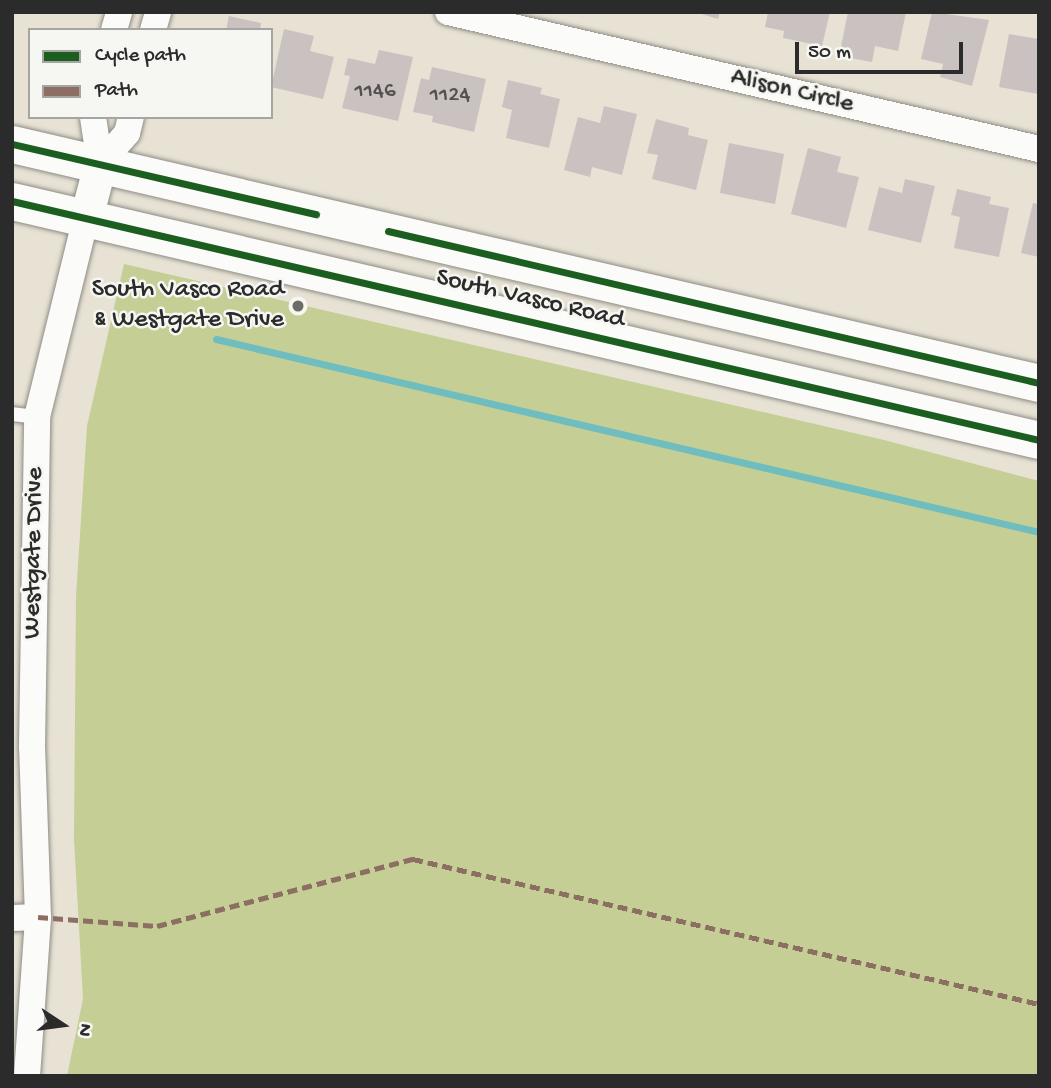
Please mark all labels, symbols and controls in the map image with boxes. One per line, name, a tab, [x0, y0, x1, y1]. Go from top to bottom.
legend	[28, 28, 273, 119]
scale bar	[799, 28, 967, 72]
text: 50 m	[808, 41, 851, 66]
text: Cycle path	[95, 44, 186, 69]
street label: Alison Circle	[728, 63, 856, 121]
house number: 1146	[354, 78, 396, 106]
text: Path	[95, 79, 138, 104]
house number: 1124	[430, 82, 470, 110]
street label: South Vasco Road	[433, 263, 627, 337]
place label: South Vasco Road & Westgate Drive	[92, 275, 284, 336]
marker: South Vasco Road & Westgate Drive	[290, 298, 306, 314]
street label: Westgate Drive	[18, 467, 52, 639]
north arrow	[28, 990, 98, 1060]
text: N	[71, 1021, 97, 1038]

